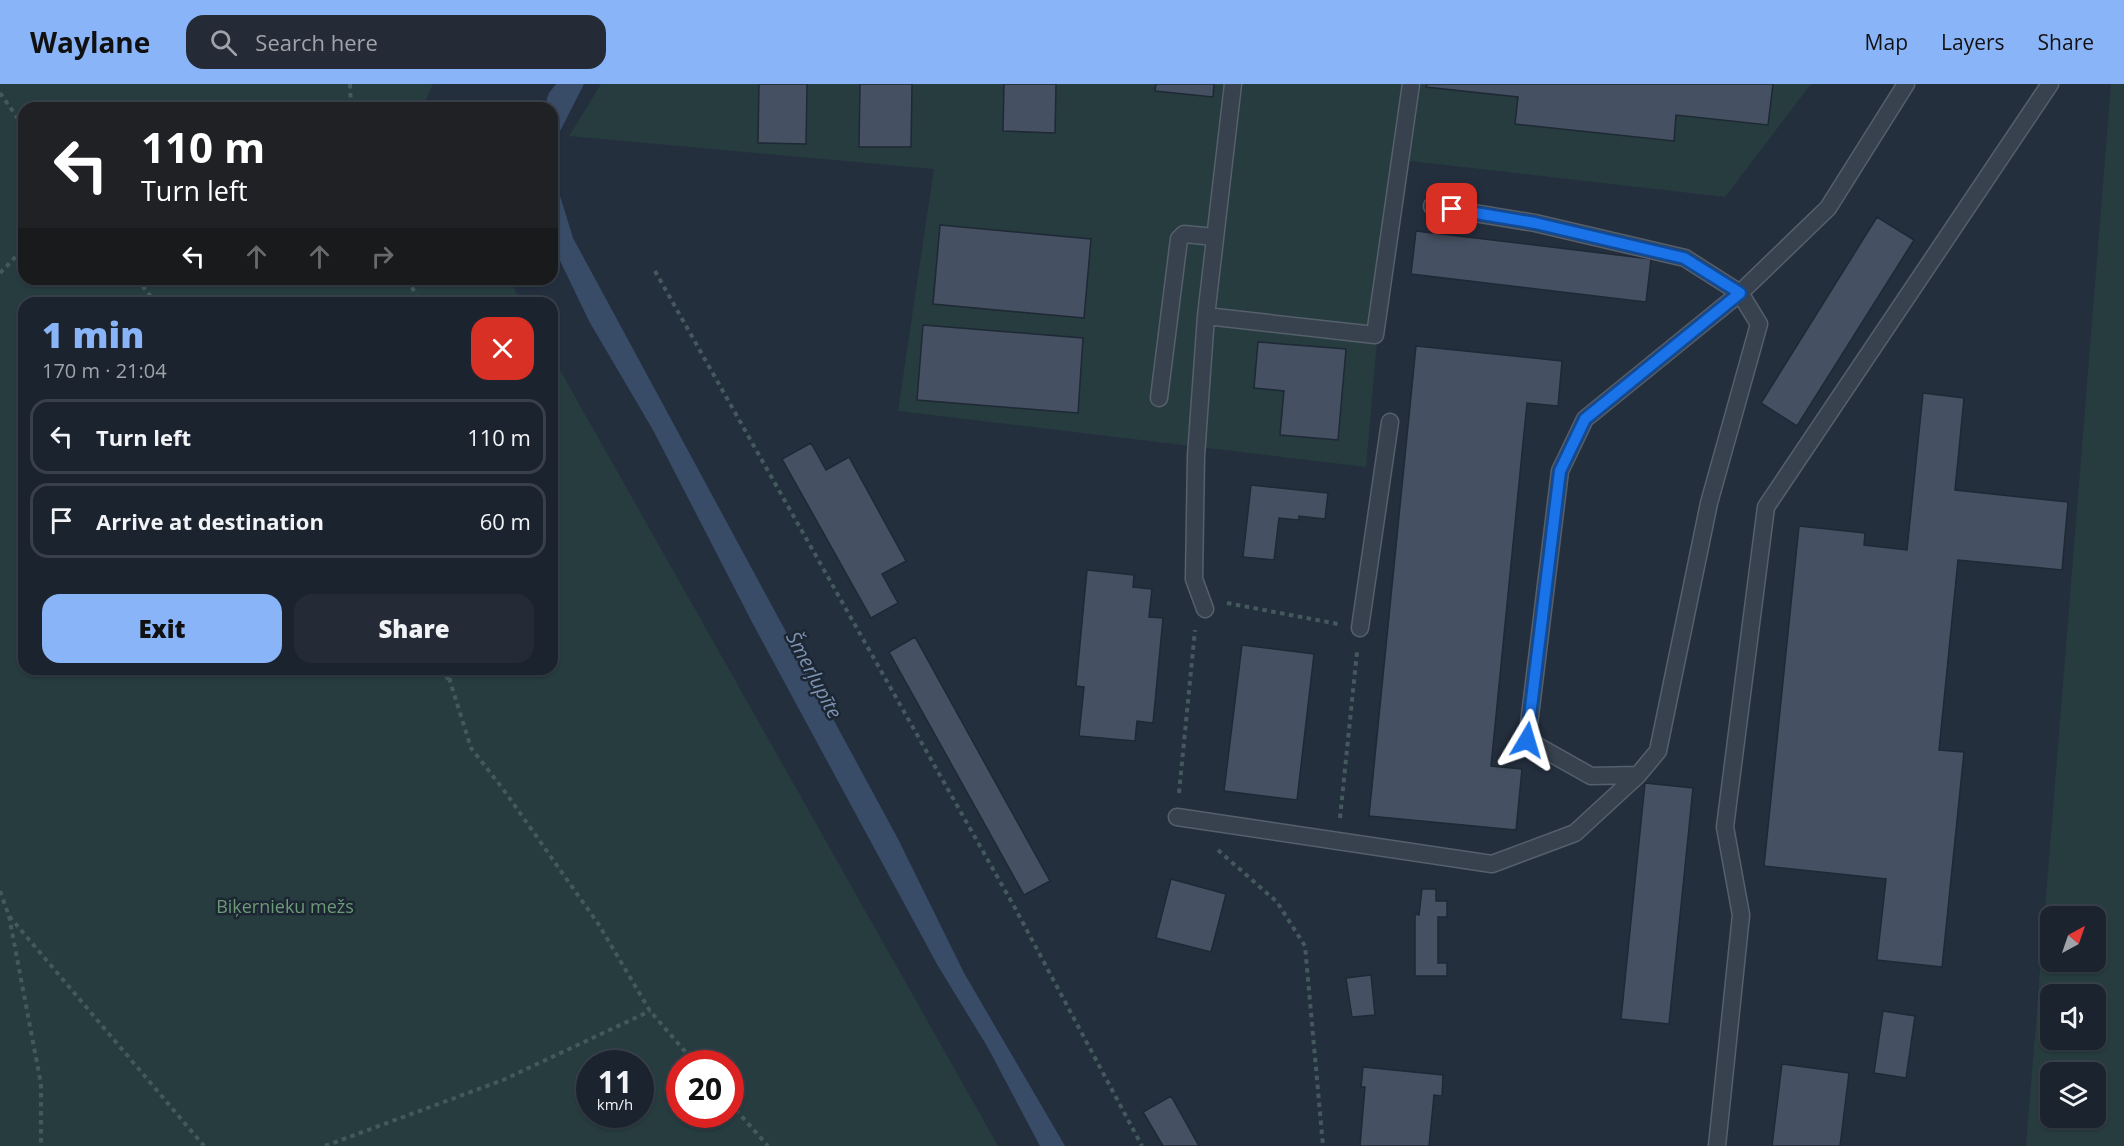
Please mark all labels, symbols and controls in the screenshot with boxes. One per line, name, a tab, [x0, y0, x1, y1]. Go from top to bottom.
search box	[186, 15, 606, 69]
text: Waylane	[30, 23, 150, 61]
icon: search	[207, 26, 240, 59]
text: Search here	[255, 27, 378, 57]
text: Map	[1865, 28, 1908, 56]
text: Layers	[1941, 28, 2005, 56]
text: Share	[2038, 28, 2094, 56]
text: 110 m	[141, 118, 265, 175]
icon: left	[42, 126, 120, 204]
text: Turn left	[141, 172, 248, 209]
pin	[1426, 183, 1477, 234]
icon: arrive	[1435, 192, 1468, 225]
icon: left	[177, 240, 210, 273]
icon: ahead	[240, 240, 273, 273]
icon: ahead	[303, 240, 336, 273]
icon: right	[366, 240, 399, 273]
text: 1 min	[42, 310, 144, 359]
button: close	[471, 317, 534, 380]
text: 170 m · 21:04	[42, 357, 167, 384]
icon: left	[45, 420, 78, 453]
text: Turn left	[96, 422, 191, 452]
text: 110 m	[467, 422, 531, 452]
icon: arrive	[45, 504, 78, 537]
text: Arrive at destination	[96, 506, 324, 536]
text: 60 m	[480, 506, 531, 536]
button: Exit	[42, 594, 282, 663]
button: Share	[294, 594, 534, 663]
water label: Šmerļupīte	[780, 626, 849, 723]
position arrow	[1495, 708, 1559, 772]
park label: Biķernieku mežs	[216, 894, 354, 918]
north arrow	[2040, 906, 2106, 972]
map controls	[2040, 906, 2106, 1128]
button: sound	[2040, 984, 2106, 1050]
speed limit sign: 20	[666, 1050, 744, 1128]
text: 11	[598, 1061, 632, 1102]
button: layers	[2040, 1062, 2106, 1128]
text: km/h	[597, 1094, 633, 1114]

